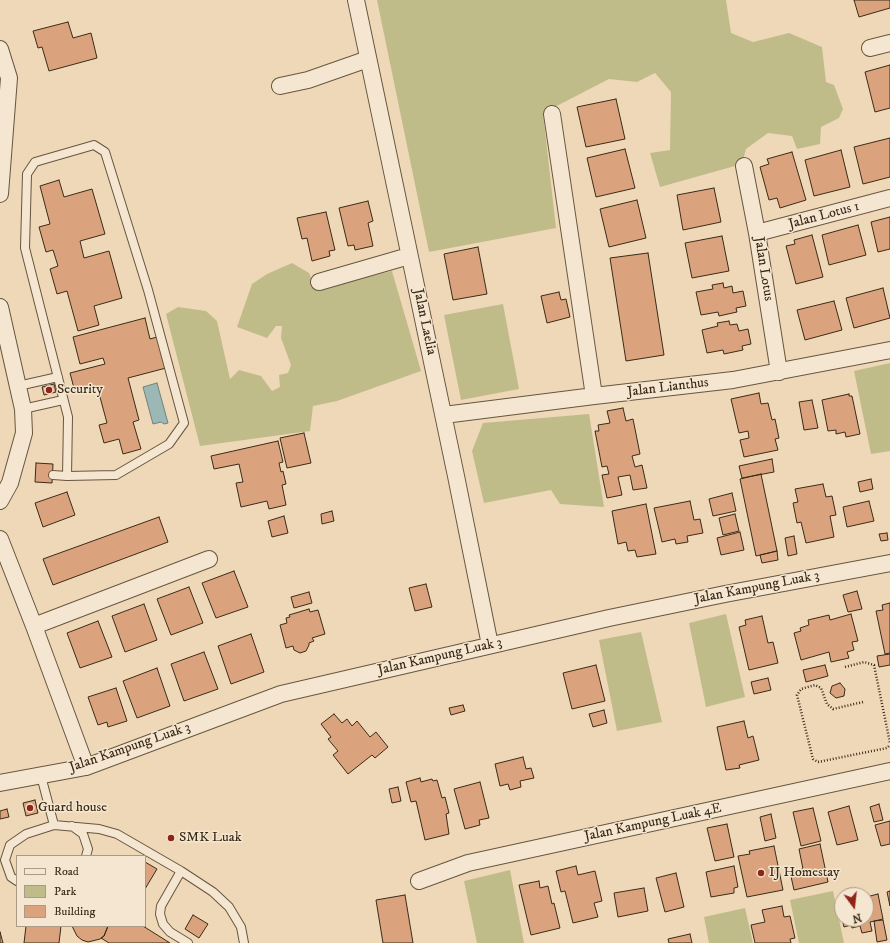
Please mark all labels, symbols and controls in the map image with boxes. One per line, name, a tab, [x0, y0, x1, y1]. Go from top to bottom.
street label: Jalan Lotus 1	[787, 198, 861, 234]
street label: Jalan Lotus	[750, 236, 776, 302]
street label: Jalan Laelia	[409, 287, 439, 357]
street label: Jalan Lianthus	[626, 375, 710, 401]
place label: Security	[57, 382, 103, 398]
marker: Security	[44, 385, 54, 395]
street label: Jalan Kampung Luak 3	[693, 568, 821, 608]
street label: Jalan Kampung Luak 3	[376, 635, 504, 679]
street label: Jalan Kampung Luak 3	[67, 719, 193, 777]
place label: Guard house	[38, 800, 107, 816]
street label: Jalan Kampung Luak 4E	[583, 800, 723, 846]
marker: Guard house	[25, 803, 35, 813]
place label: SMK Luak	[179, 830, 242, 846]
marker: SMK Luak	[166, 833, 176, 843]
legend	[16, 855, 146, 927]
text: Road	[54, 864, 79, 879]
place label: IJ Homestay	[769, 865, 840, 881]
marker: IJ Homestay	[756, 868, 766, 878]
text: Park	[54, 884, 76, 899]
north arrow	[834, 887, 874, 927]
text: Building	[54, 904, 95, 919]
text: N	[851, 910, 863, 926]

